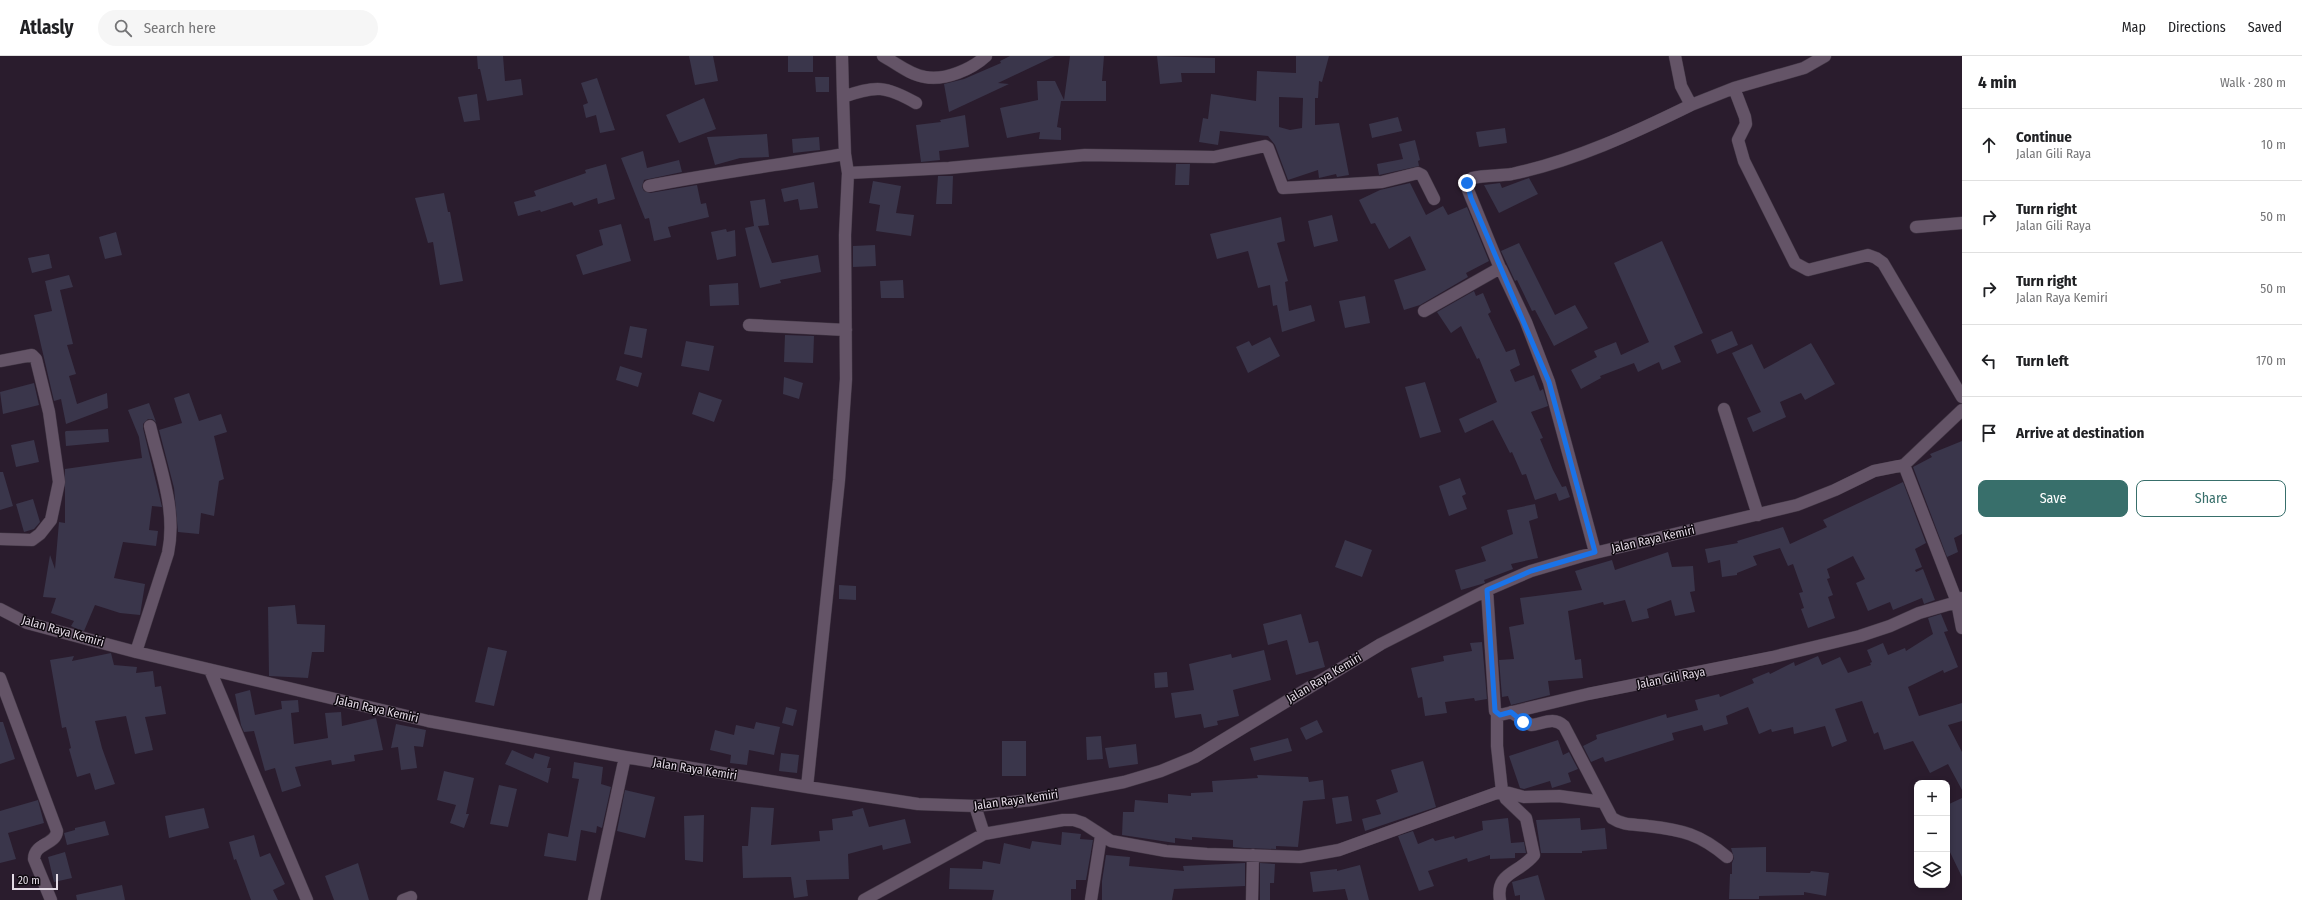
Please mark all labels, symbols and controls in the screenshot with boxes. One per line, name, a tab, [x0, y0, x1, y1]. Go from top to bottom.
search box	[98, 10, 378, 46]
text: Atlasly	[20, 16, 74, 39]
icon: search	[112, 17, 134, 39]
text: Search here	[144, 19, 216, 37]
text: Map	[2122, 19, 2146, 36]
text: Directions	[2168, 19, 2226, 36]
text: Saved	[2248, 19, 2282, 36]
text: 4 min	[1978, 72, 2017, 93]
text: Walk · 280 m	[2220, 75, 2286, 90]
text: Continue	[2016, 128, 2072, 146]
icon: ahead	[1978, 134, 2000, 156]
text: 10 m	[2261, 137, 2286, 152]
text: Jalan Gili Raya	[2016, 146, 2091, 161]
route end	[1458, 174, 1476, 192]
text: Turn right	[2016, 200, 2077, 218]
icon: right	[1978, 206, 2000, 228]
text: 50 m	[2260, 209, 2286, 224]
text: Jalan Gili Raya	[2016, 218, 2091, 233]
text: Turn right	[2016, 272, 2077, 290]
icon: right	[1978, 278, 2000, 300]
text: 50 m	[2260, 281, 2286, 296]
text: Jalan Raya Kemiri	[2016, 290, 2108, 305]
icon: left	[1978, 350, 2000, 372]
text: Turn left	[2016, 352, 2069, 370]
text: 170 m	[2256, 353, 2286, 368]
icon: arrive	[1978, 422, 2000, 444]
text: Arrive at destination	[2016, 424, 2144, 442]
button: Save	[1978, 480, 2128, 517]
button: Share	[2136, 480, 2286, 517]
street label: Jalan Raya Kemiri	[1610, 523, 1696, 555]
street label: Jalan Raya Kemiri	[20, 613, 106, 649]
street label: Jalan Raya Kemiri	[1284, 650, 1364, 706]
street label: Jalan Gili Raya	[1636, 664, 1706, 691]
street label: Jalan Raya Kemiri	[334, 693, 420, 725]
route start	[1514, 713, 1532, 731]
street label: Jalan Raya Kemiri	[652, 755, 738, 783]
map controls	[1914, 780, 1950, 888]
button: +	[1914, 780, 1950, 816]
street label: Jalan Raya Kemiri	[973, 787, 1059, 813]
button: −	[1914, 816, 1950, 852]
button: layers	[1914, 852, 1950, 888]
scale bar	[12, 872, 58, 891]
text: 20 m	[18, 874, 40, 887]

